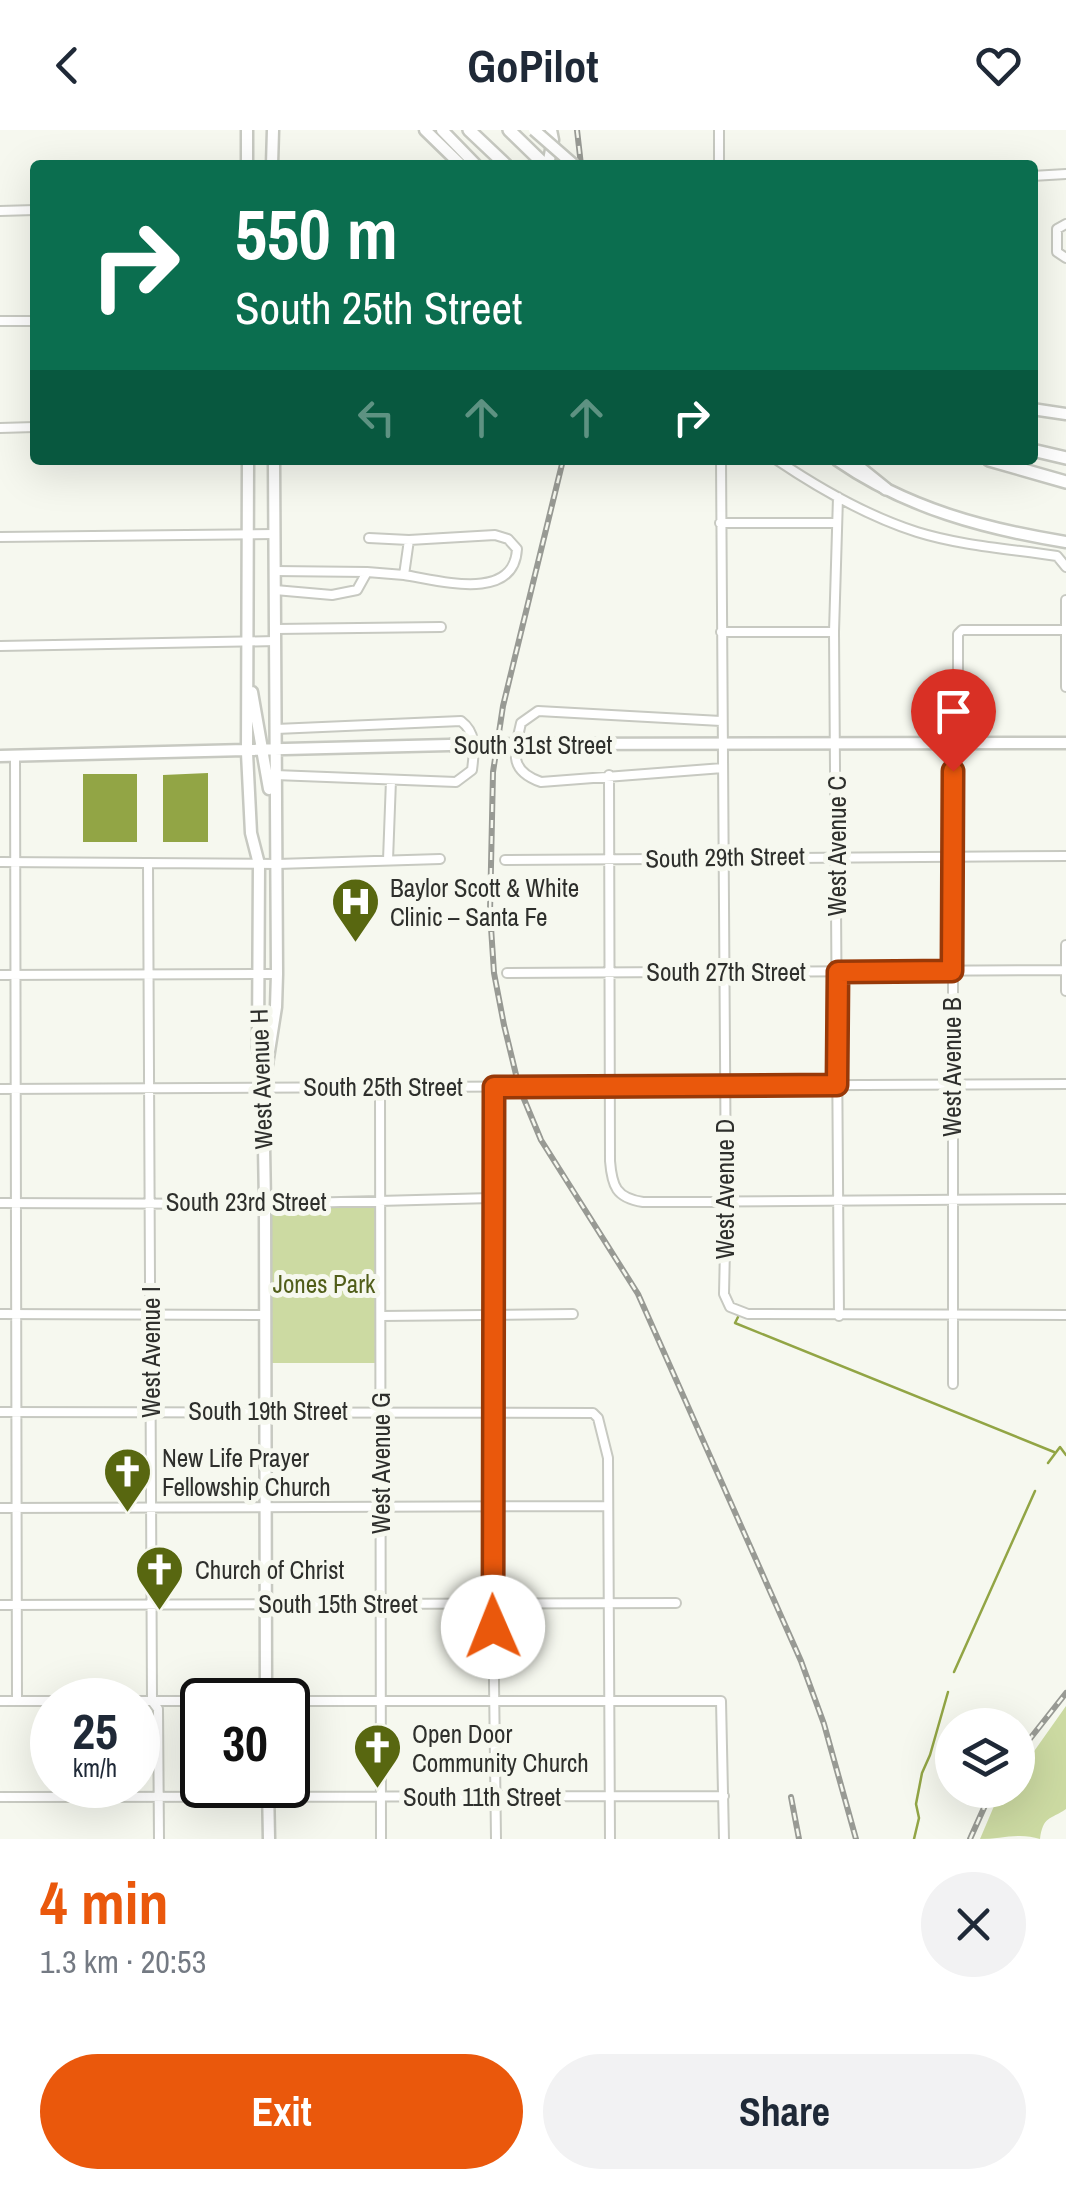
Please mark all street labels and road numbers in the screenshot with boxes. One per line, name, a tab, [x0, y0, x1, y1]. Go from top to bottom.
street label: South 31st Street	[454, 728, 613, 762]
street label: West Avenue C	[820, 776, 854, 916]
street label: South 29th Street	[645, 839, 805, 875]
street label: South 27th Street	[646, 955, 806, 989]
street label: West Avenue B	[935, 997, 969, 1137]
street label: West Avenue H	[242, 1008, 280, 1150]
street label: South 25th Street	[303, 1070, 463, 1104]
street label: West Avenue D	[708, 1119, 742, 1259]
street label: South 23rd Street	[166, 1185, 327, 1219]
street label: West Avenue I	[134, 1286, 168, 1418]
street label: West Avenue G	[364, 1392, 398, 1534]
street label: South 19th Street	[188, 1394, 348, 1428]
street label: South 15th Street	[258, 1587, 418, 1621]
street label: South 11th Street	[403, 1780, 561, 1814]

